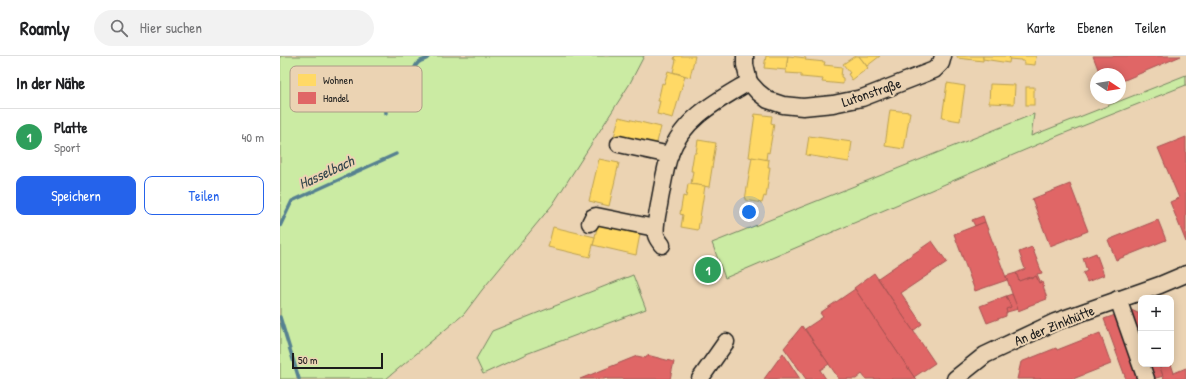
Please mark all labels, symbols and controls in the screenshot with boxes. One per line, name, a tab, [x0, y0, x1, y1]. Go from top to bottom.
search box	[94, 10, 374, 46]
text: Roamly	[20, 15, 70, 41]
icon: search	[108, 17, 130, 39]
text: Hier suchen	[140, 17, 202, 38]
text: Karte	[1027, 18, 1055, 37]
text: Ebenen	[1077, 18, 1113, 37]
text: Teilen	[1135, 18, 1166, 37]
legend	[290, 66, 422, 112]
north arrow	[1090, 68, 1126, 104]
text: In der Nähe	[16, 71, 85, 94]
text: Wohnen	[323, 73, 353, 87]
street label: Lutonstraße	[839, 73, 904, 112]
text: Handel	[323, 91, 349, 105]
text: Platte	[54, 117, 87, 138]
text: 1	[27, 128, 31, 146]
text: 40 m	[241, 128, 264, 146]
text: Sport	[54, 138, 80, 156]
water label: Hasselbach	[295, 149, 359, 194]
button: Speichern	[16, 176, 136, 215]
button: Teilen	[144, 176, 264, 215]
your location	[739, 202, 759, 222]
pin: 1	[695, 255, 721, 285]
map controls	[1138, 295, 1174, 367]
button: +	[1138, 295, 1174, 331]
street label: An der Zinkhütte	[1011, 300, 1097, 350]
button: −	[1138, 331, 1174, 367]
scale bar	[292, 351, 383, 370]
text: 50 m	[298, 353, 318, 367]

